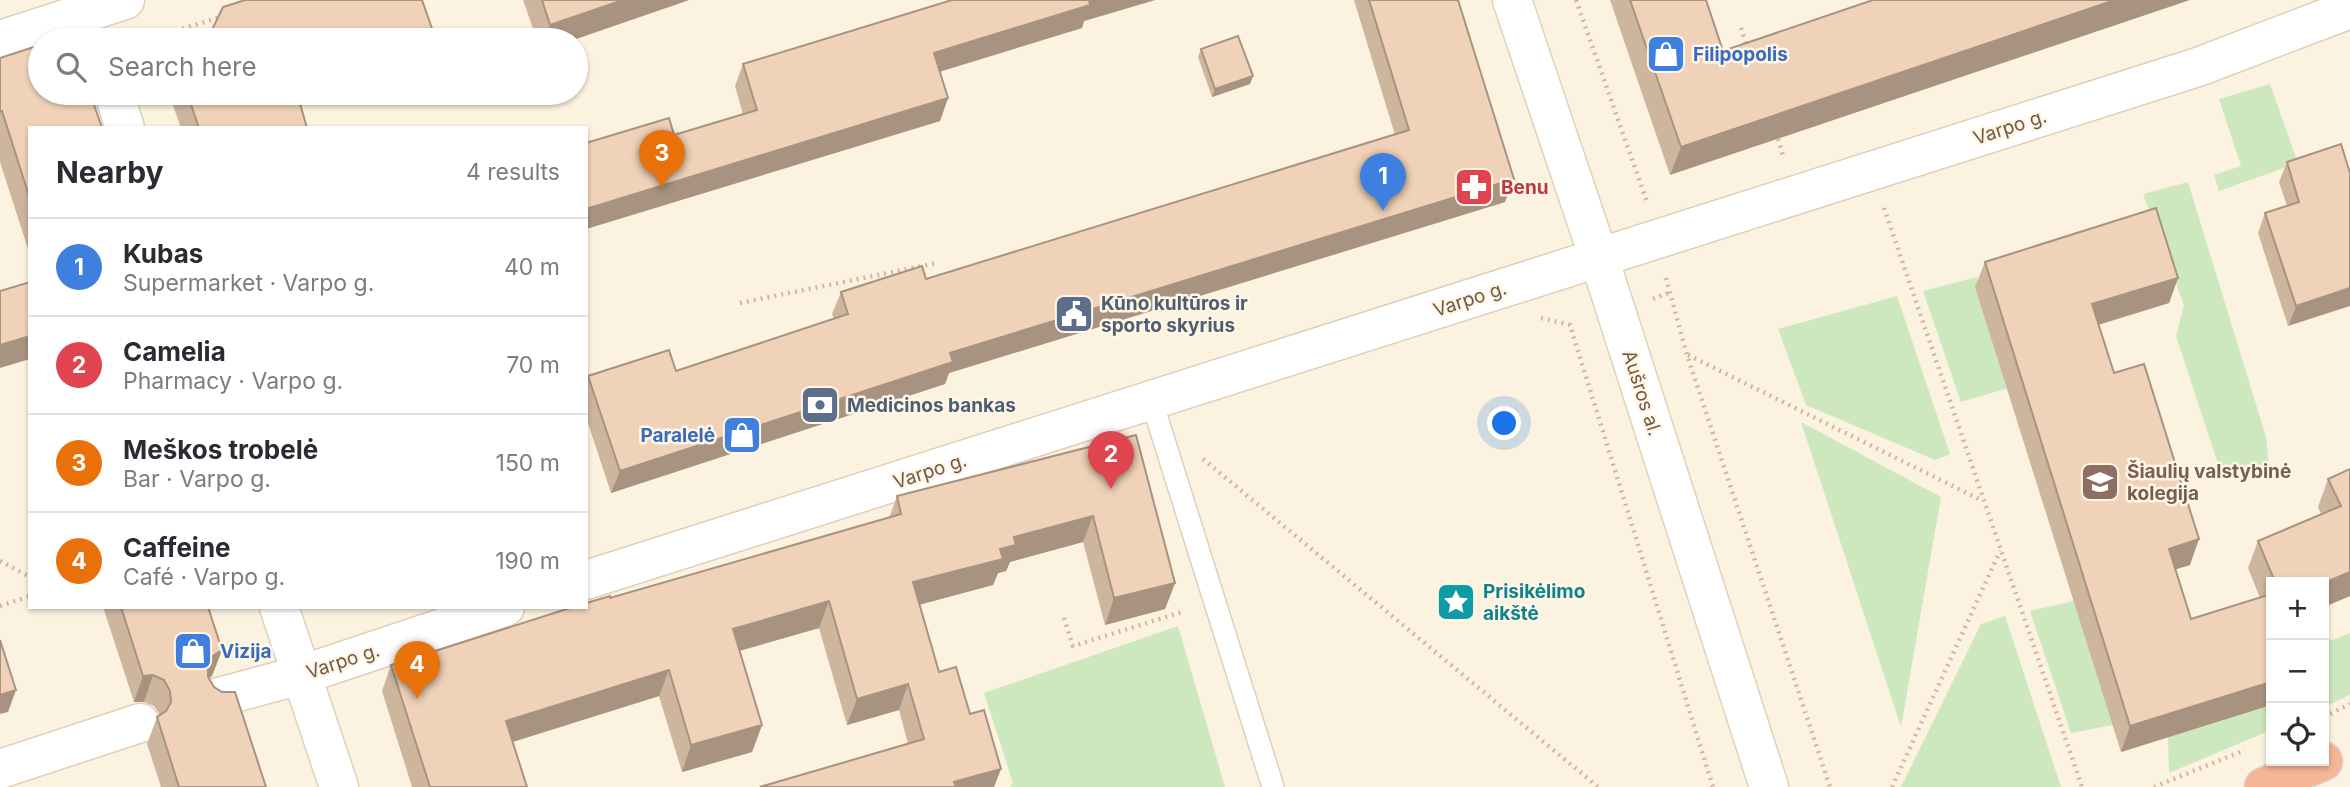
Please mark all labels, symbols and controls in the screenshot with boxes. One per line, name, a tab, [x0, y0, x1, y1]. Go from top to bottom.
search box	[28, 28, 588, 105]
shop icon: Filipopolis	[1645, 33, 1687, 75]
place label: Filipopolis	[1693, 43, 1788, 66]
icon: search	[52, 48, 90, 86]
text: Search here	[108, 51, 257, 82]
street label: Varpo g.	[1970, 104, 2050, 150]
pin: 3	[639, 130, 685, 188]
pin: 1	[1360, 153, 1406, 211]
text: Nearby	[56, 154, 164, 190]
text: 4 results	[466, 158, 560, 186]
pharmacy icon: Benu	[1453, 166, 1495, 208]
place label: Benu	[1501, 176, 1549, 199]
text: Kubas	[123, 238, 203, 269]
text: 1	[74, 253, 84, 281]
text: 40 m	[504, 253, 560, 281]
text: Supermarket · Varpo g.	[123, 269, 374, 297]
street label: Varpo g.	[1430, 276, 1510, 322]
place label: Kūno kultūros ir sporto skyrius	[1101, 292, 1248, 337]
public building icon: Kūno kultūros ir sporto skyrius	[1053, 293, 1095, 335]
text: Camelia	[123, 336, 226, 367]
street label: Aušros al.	[1617, 347, 1667, 439]
text: 2	[72, 351, 86, 379]
text: 70 m	[506, 351, 560, 379]
text: Pharmacy · Varpo g.	[123, 367, 343, 395]
bank icon: Medicinos bankas	[799, 384, 841, 426]
place label: Medicinos bankas	[847, 394, 1016, 417]
your location	[1487, 406, 1521, 440]
shop icon: Paralelė	[721, 414, 763, 456]
place label: Paralelė	[640, 424, 715, 447]
pin: 2	[1088, 431, 1134, 489]
text: Meškos trobelė	[123, 434, 318, 465]
street label: Varpo g.	[890, 448, 970, 494]
text: 3	[72, 449, 86, 477]
text: 150 m	[496, 449, 560, 477]
place label: Šiaulių valstybinė kolegija	[2127, 460, 2291, 505]
school or university icon: Šiaulių valstybinė kolegija	[2079, 461, 2121, 503]
text: Bar · Varpo g.	[123, 465, 271, 493]
text: Caffeine	[123, 532, 231, 563]
text: 4	[71, 547, 87, 575]
text: 190 m	[495, 547, 560, 575]
text: Café · Varpo g.	[123, 563, 285, 591]
map controls	[2266, 577, 2329, 766]
button: +	[2266, 577, 2329, 640]
place label: Prisikėlimo aikštė	[1483, 580, 1585, 625]
place icon: Prisikėlimo aikštė	[1435, 581, 1477, 623]
shop icon: Vizija	[172, 630, 214, 672]
street label: Varpo g.	[303, 638, 383, 684]
place label: Vizija	[220, 640, 272, 663]
button: −	[2266, 640, 2329, 703]
pin: 4	[394, 641, 440, 699]
button: locate	[2266, 703, 2329, 766]

